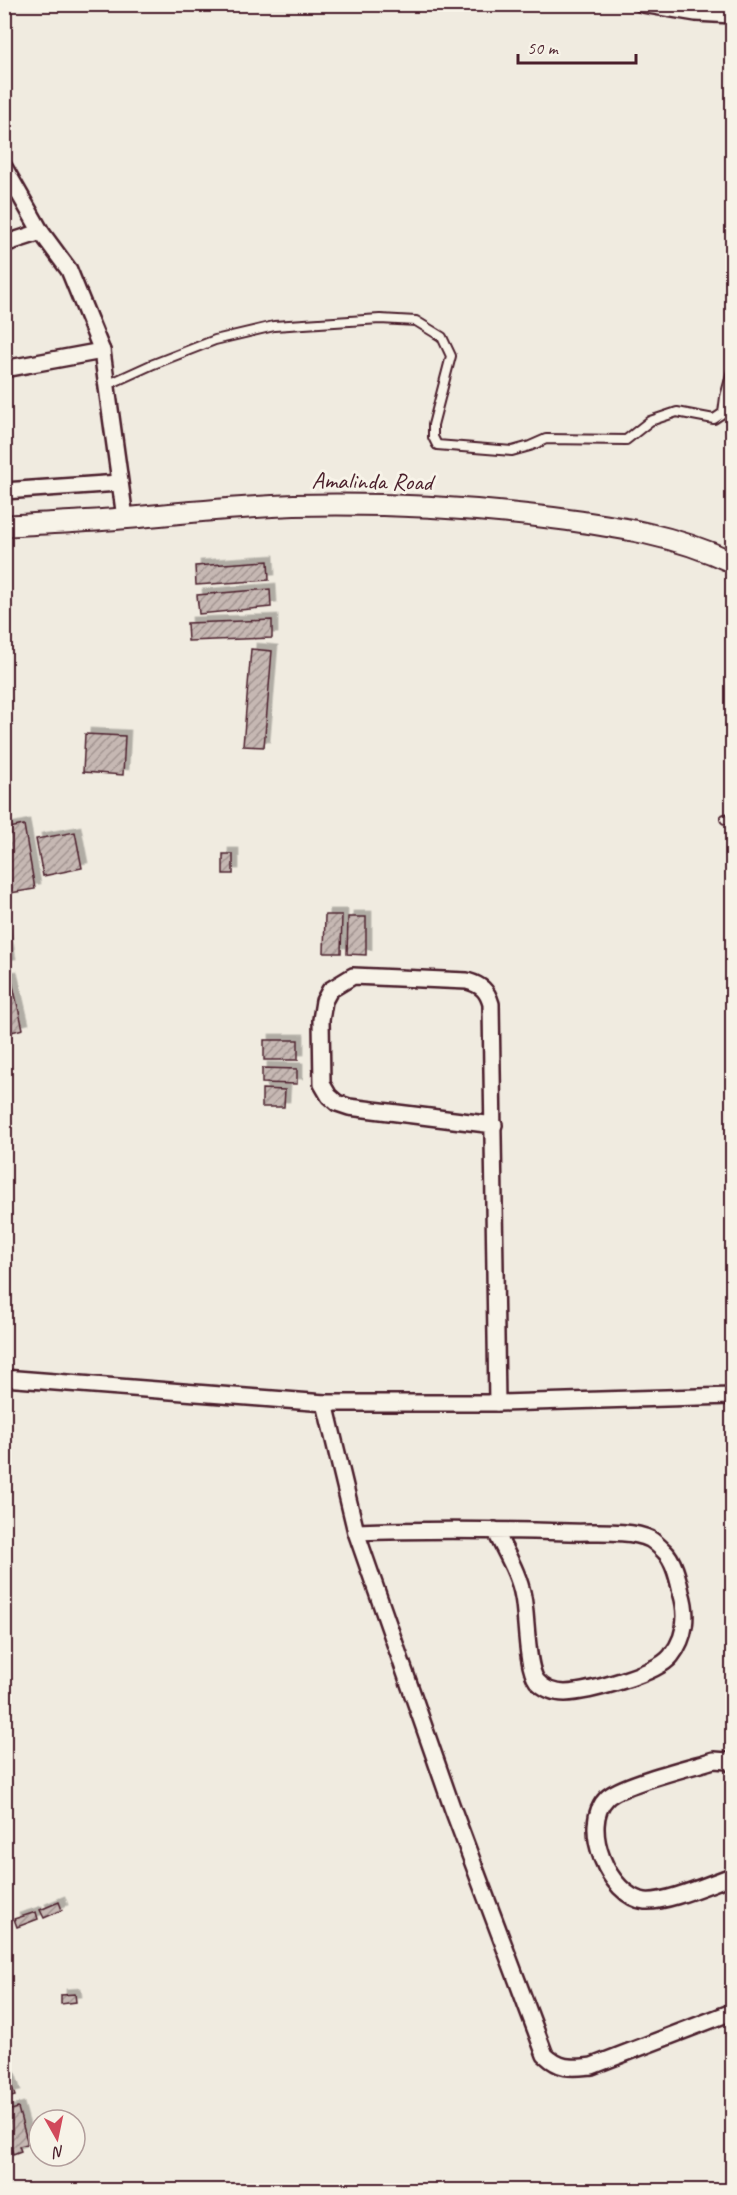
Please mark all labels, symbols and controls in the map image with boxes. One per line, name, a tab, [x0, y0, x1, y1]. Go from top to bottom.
scale bar	[518, 27, 636, 65]
text: 50 m	[527, 37, 560, 59]
street label: Amalinda Road	[311, 465, 436, 497]
north arrow	[27, 2108, 87, 2168]
text: N	[50, 2141, 66, 2163]

